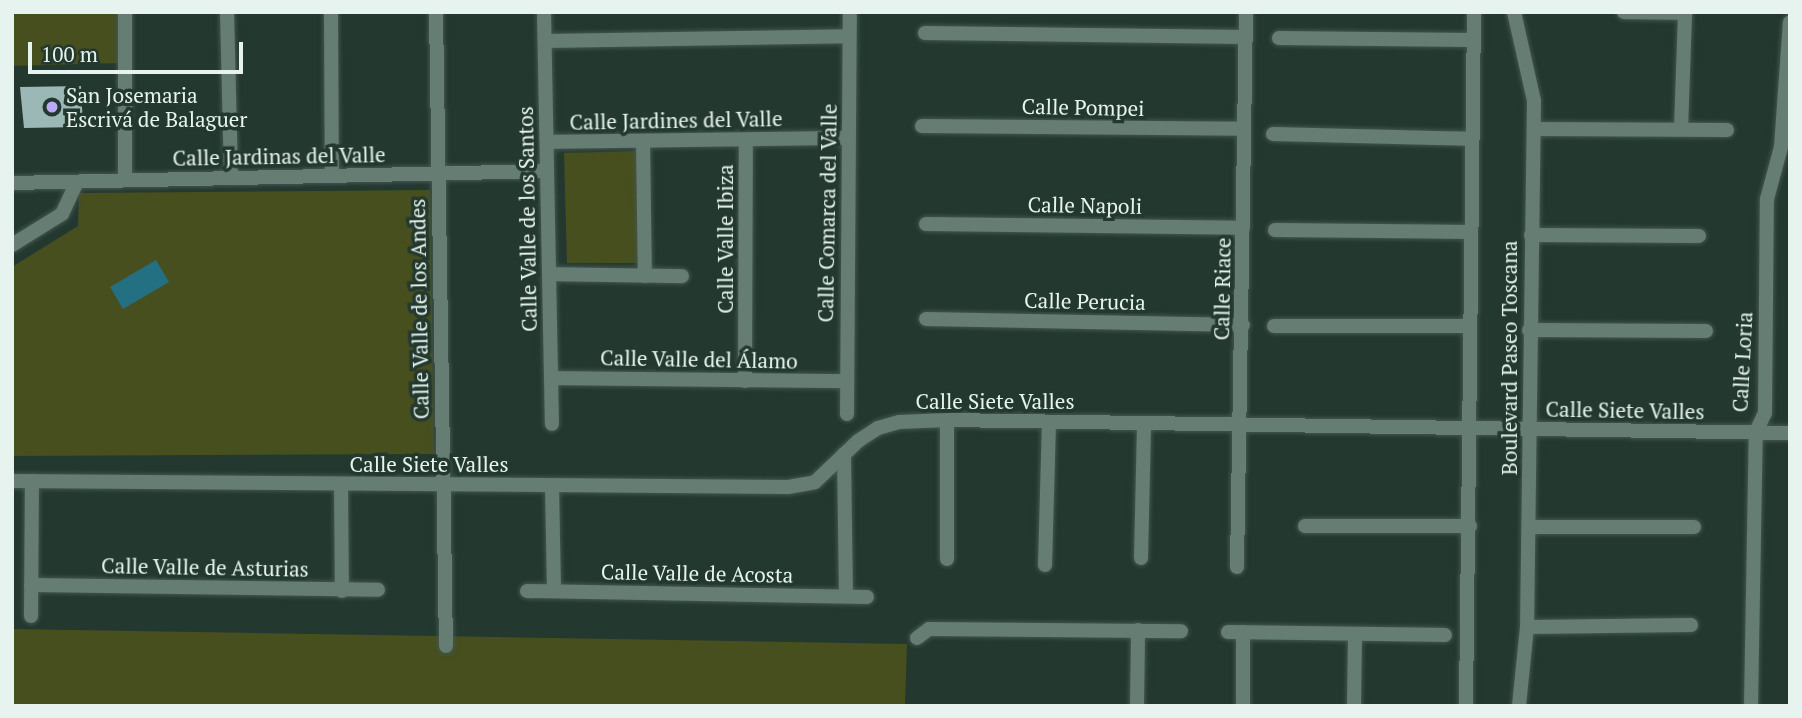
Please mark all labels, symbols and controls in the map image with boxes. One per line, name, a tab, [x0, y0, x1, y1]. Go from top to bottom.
scale bar	[32, 28, 247, 72]
text: 100 m	[41, 40, 98, 68]
place label: San Josemaria Escrivá de Balaguer	[66, 82, 247, 132]
street label: Calle Pompei	[1021, 93, 1145, 121]
marker: San Josemaria Escrivá de Balaguer	[44, 99, 60, 115]
street label: Calle Comarca del Valle	[812, 103, 842, 323]
street label: Calle Valle de los Santos	[512, 106, 542, 332]
street label: Calle Jardines del Valle	[569, 106, 783, 134]
street label: Calle Jardinas del Valle	[172, 142, 386, 170]
street label: Calle Valle Ibiza	[712, 164, 738, 314]
street label: Calle Napoli	[1028, 191, 1142, 219]
street label: Calle Valle de los Andes	[404, 198, 434, 420]
street label: Calle Riace	[1209, 237, 1235, 341]
street label: Boulevard Paseo Toscana	[1496, 241, 1522, 475]
street label: Calle Perucia	[1024, 287, 1146, 315]
street label: Calle Loria	[1727, 311, 1757, 413]
street label: Calle Valle del Álamo	[599, 345, 799, 373]
street label: Calle Siete Valles	[915, 388, 1075, 414]
street label: Calle Siete Valles	[1545, 396, 1705, 424]
street label: Calle Siete Valles	[349, 451, 509, 477]
street label: Calle Valle de Asturias	[100, 553, 310, 581]
street label: Calle Valle de Acosta	[600, 559, 794, 587]

